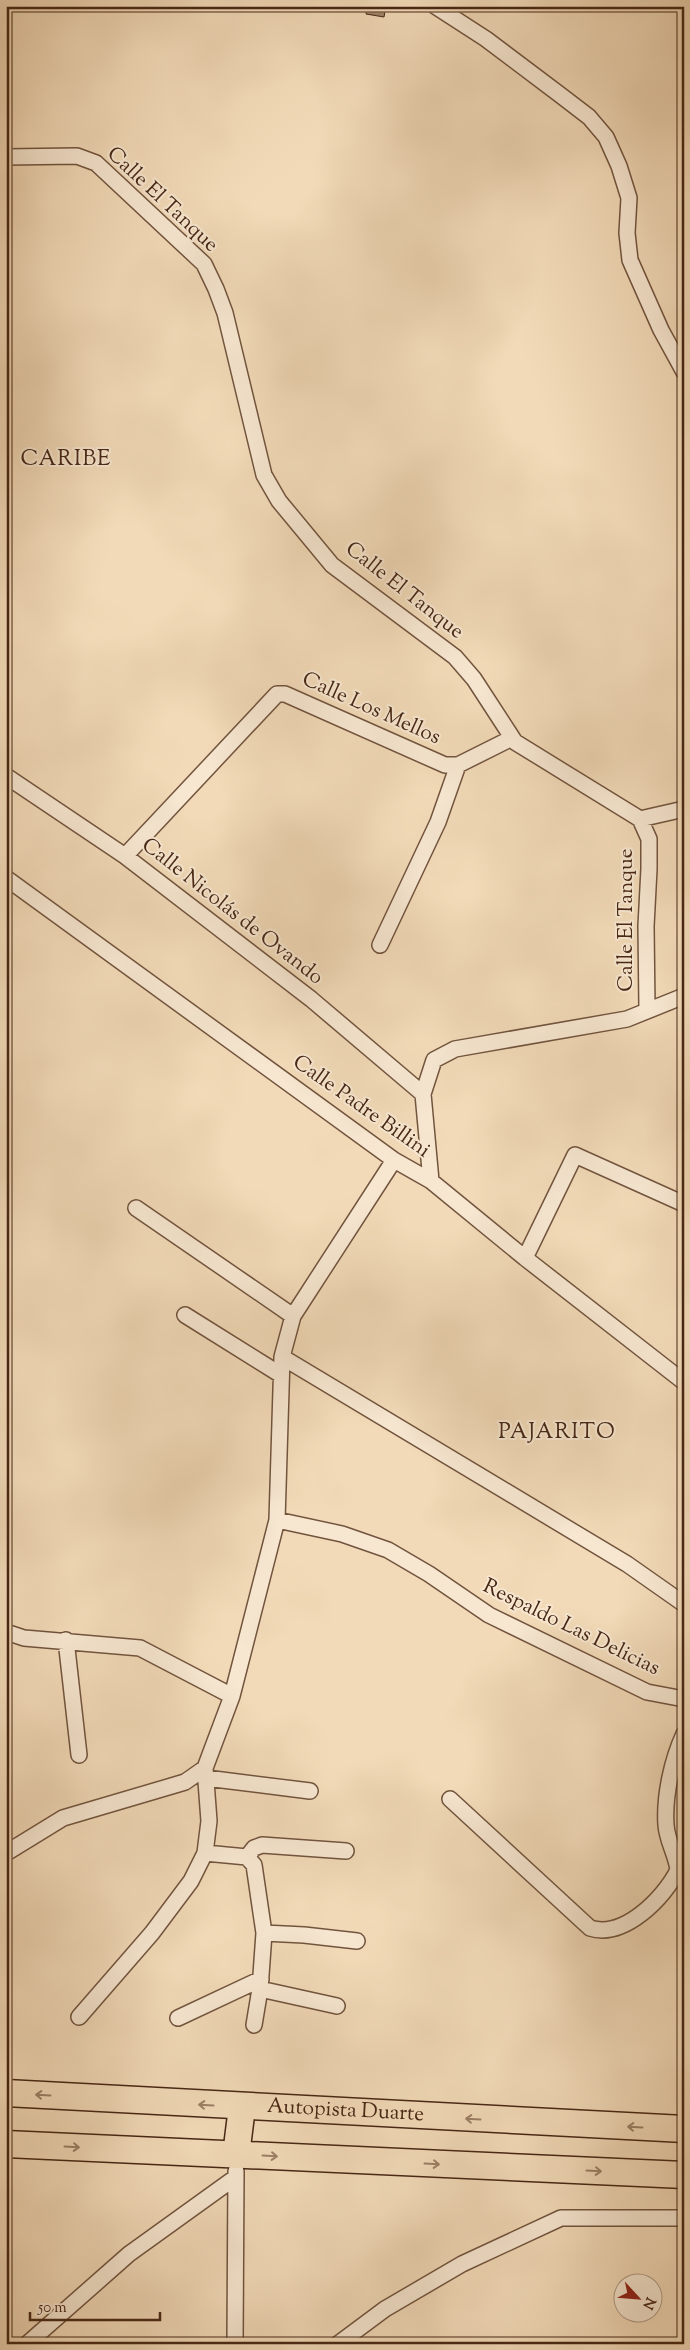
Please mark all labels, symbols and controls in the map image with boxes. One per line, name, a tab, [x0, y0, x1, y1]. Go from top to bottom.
street label: Calle El Tanque	[99, 140, 225, 260]
district label: CARIBE	[21, 444, 111, 476]
street label: Calle El Tanque	[338, 535, 470, 647]
street label: Calle Los Mellos	[297, 665, 445, 753]
street label: Calle Nicolás de Ovando	[135, 831, 329, 993]
street label: Calle El Tanque	[612, 848, 642, 992]
street label: Calle Padre Billini	[286, 1048, 436, 1166]
district label: PAJARITO	[498, 1417, 616, 1449]
street label: Respaldo Las Delicias	[477, 1572, 665, 1684]
one-way arrow	[36, 2091, 52, 2100]
street label: Autopista Duarte	[266, 2092, 425, 2130]
one-way arrow	[198, 2100, 214, 2109]
one-way arrow	[465, 2114, 481, 2123]
one-way arrow	[627, 2122, 643, 2131]
one-way arrow	[64, 2142, 80, 2152]
one-way arrow	[261, 2152, 277, 2161]
one-way arrow	[424, 2159, 440, 2168]
one-way arrow	[586, 2166, 602, 2176]
north arrow	[612, 2272, 662, 2322]
scale bar	[30, 2290, 160, 2322]
text: N	[636, 2293, 659, 2312]
text: 50 m	[37, 2298, 67, 2319]

